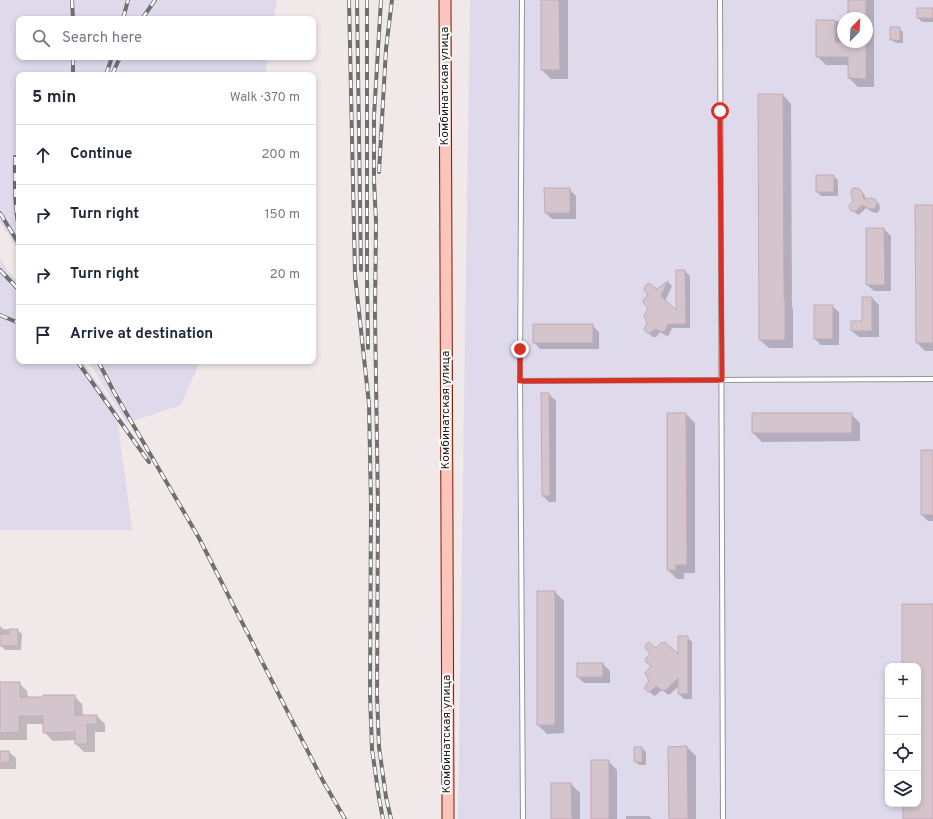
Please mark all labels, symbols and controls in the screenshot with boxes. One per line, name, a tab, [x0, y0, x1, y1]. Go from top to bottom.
north arrow	[837, 12, 873, 48]
search box	[16, 16, 316, 60]
icon: search	[30, 27, 52, 49]
street label: Комбинатская улица	[437, 27, 453, 145]
text: Search here	[62, 29, 142, 48]
text: 5 min	[32, 87, 76, 109]
text: Walk · 370 m	[230, 90, 300, 106]
route start	[711, 102, 729, 120]
icon: ahead	[32, 144, 54, 166]
text: Continue	[70, 145, 132, 164]
text: 200 m	[261, 147, 300, 163]
icon: right	[32, 204, 54, 226]
text: Turn right	[70, 205, 139, 224]
text: 150 m	[265, 207, 300, 223]
icon: right	[32, 264, 54, 286]
text: Turn right	[70, 265, 139, 284]
text: 20 m	[270, 267, 300, 283]
icon: arrive	[32, 324, 54, 346]
text: Arrive at destination	[70, 325, 213, 344]
route end	[511, 340, 529, 358]
street label: Комбинатская улица	[438, 351, 454, 469]
map controls	[885, 663, 921, 807]
button: +	[885, 663, 921, 699]
street label: Комбинатская улица	[439, 675, 455, 793]
button: −	[885, 699, 921, 735]
button: locate	[885, 735, 921, 771]
button: layers	[885, 771, 921, 807]

